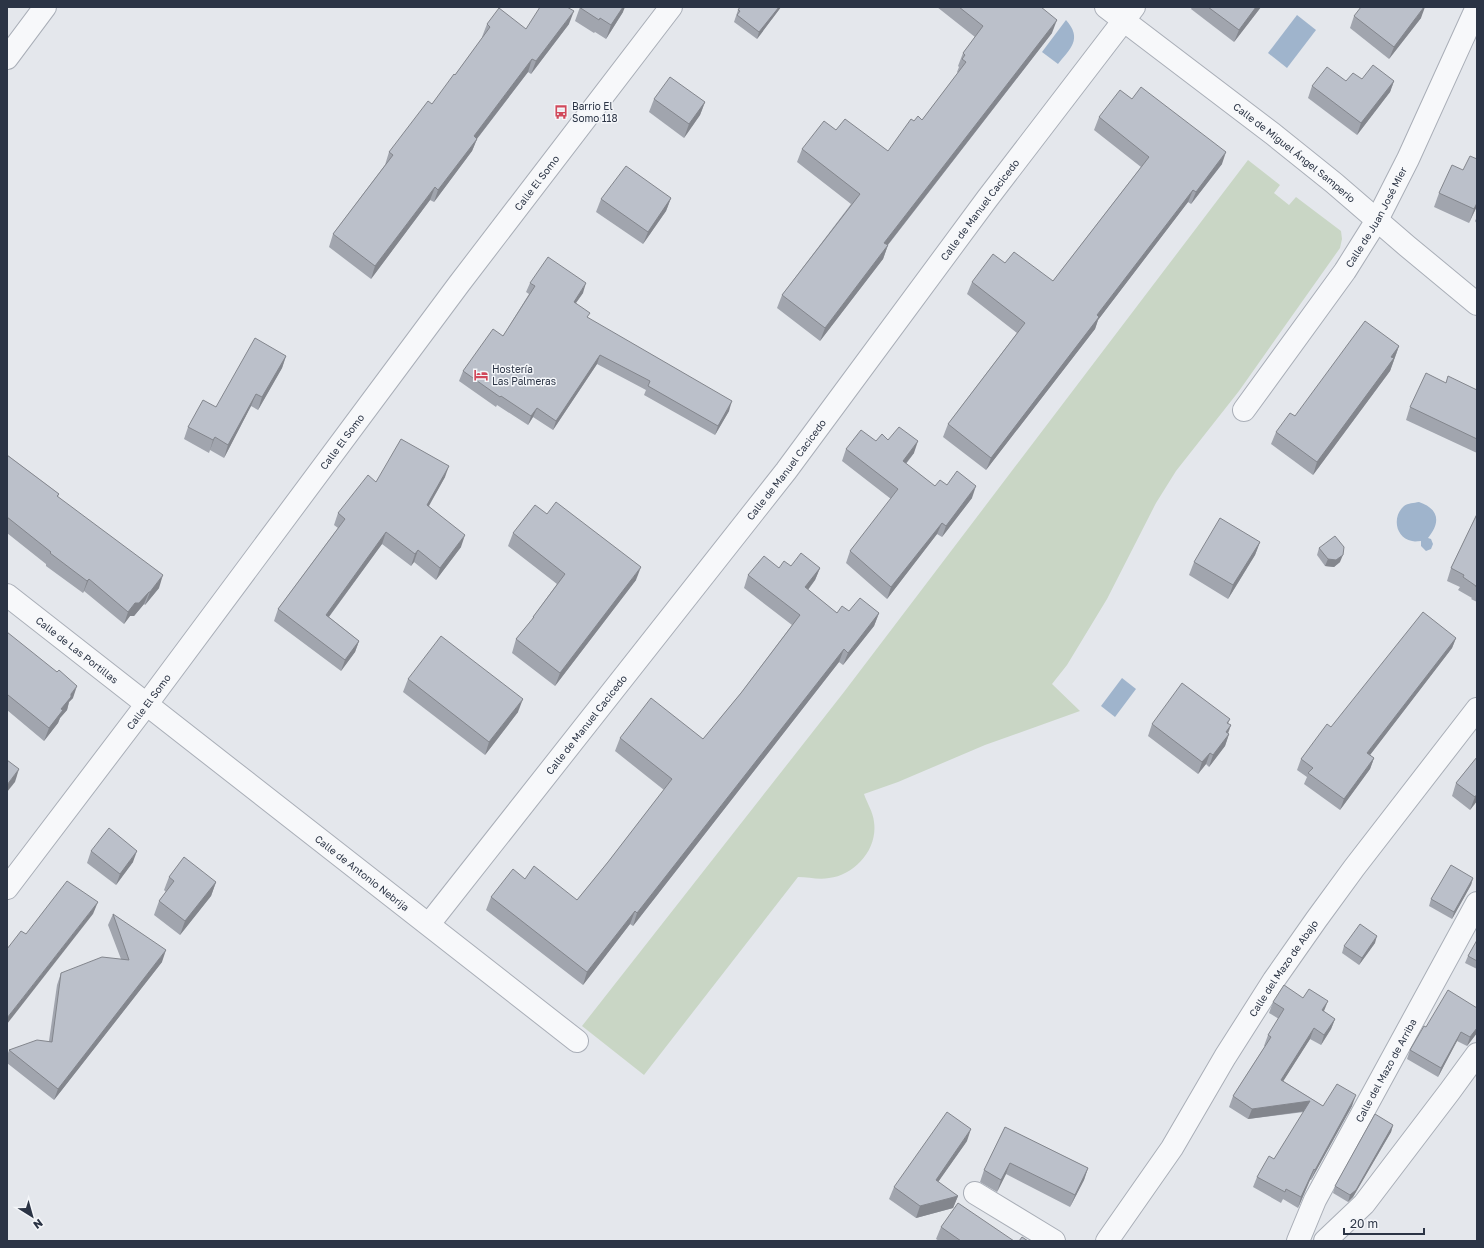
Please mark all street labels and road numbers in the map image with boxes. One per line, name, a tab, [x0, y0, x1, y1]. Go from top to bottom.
street label: Calle de Miguel Ángel Samperio	[1231, 100, 1358, 205]
street label: Calle El Somo	[512, 153, 561, 213]
street label: Calle de Manuel Cacicedo	[938, 157, 1021, 263]
street label: Calle de Juan José Mier	[1343, 165, 1409, 270]
street label: Calle El Somo	[317, 411, 366, 472]
street label: Calle de Manuel Cacicedo	[744, 417, 828, 522]
street label: Calle de Las Portillas	[33, 614, 121, 686]
street label: Calle El Somo	[124, 672, 173, 732]
street label: Calle de Manuel Cacicedo	[543, 672, 629, 777]
street label: Calle de Antonio Nebrija	[313, 832, 412, 913]
street label: Calle del Mazo de Abajo	[1246, 917, 1320, 1019]
street label: Calle del Mazo de Arriba	[1353, 1017, 1419, 1124]

